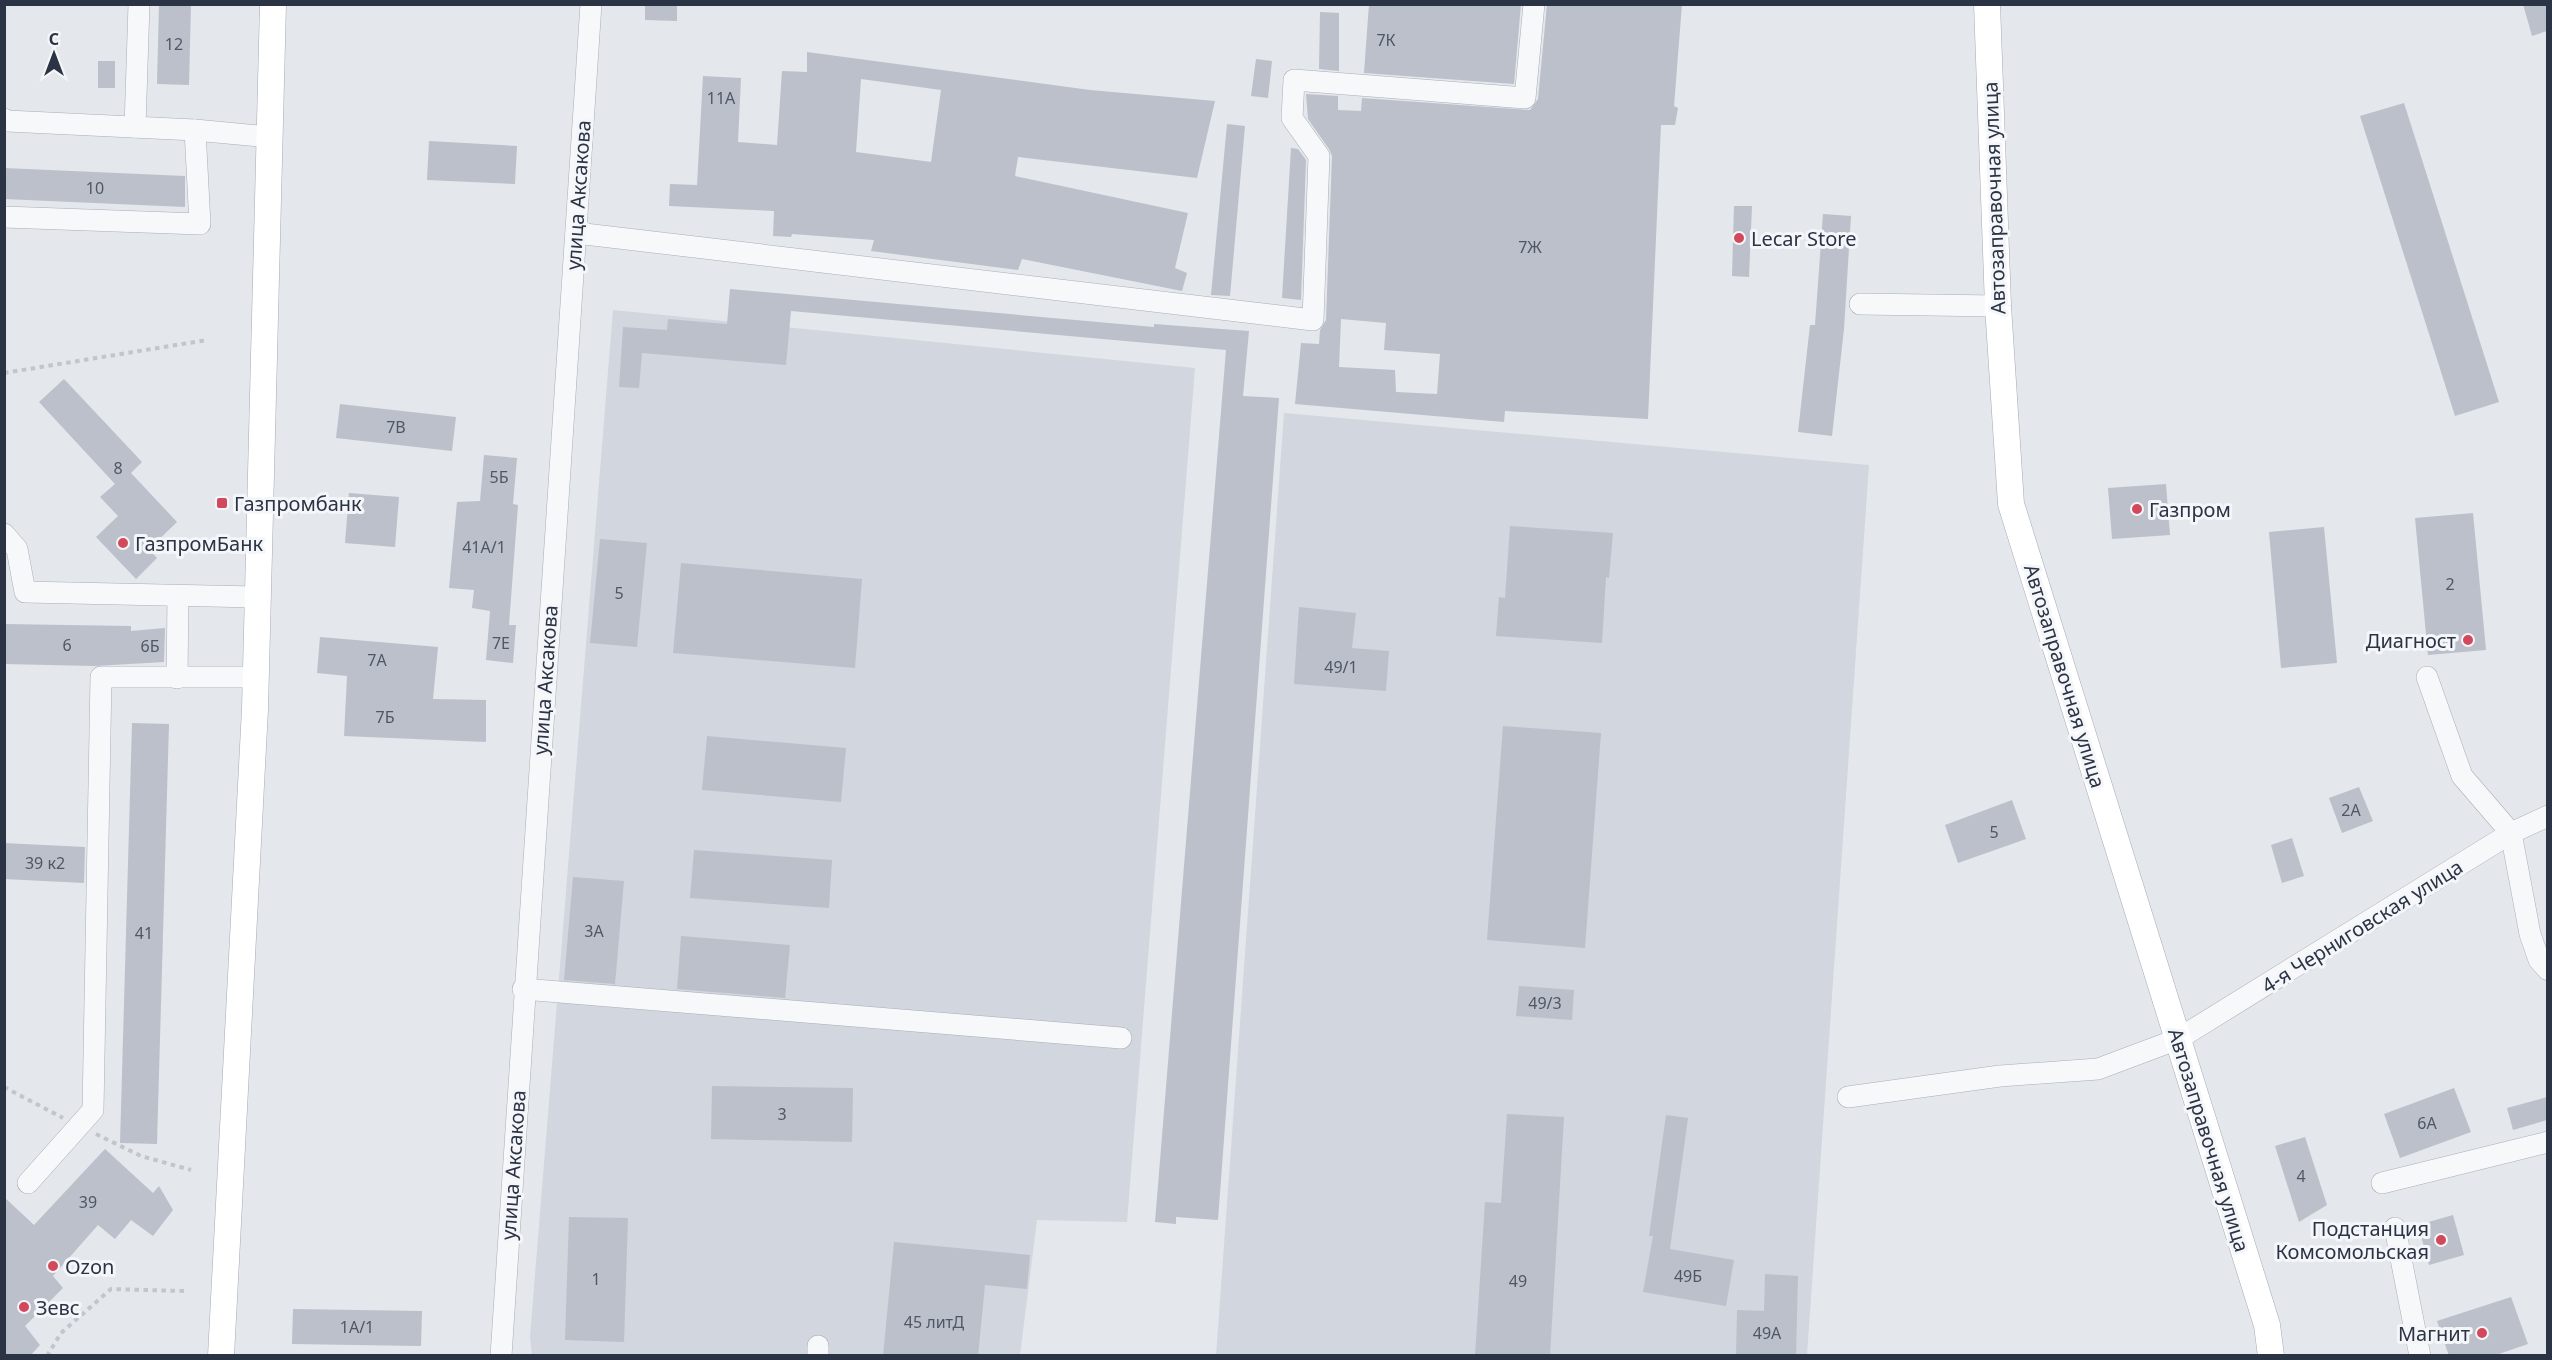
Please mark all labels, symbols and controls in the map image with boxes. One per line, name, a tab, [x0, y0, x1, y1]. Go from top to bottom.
north arrow	[24, 24, 84, 84]
text: С	[49, 28, 59, 50]
house number: 7К	[1376, 29, 1396, 51]
house number: 12	[165, 33, 183, 55]
street label: Автозаправочная улица	[1976, 81, 2012, 315]
house number: 11А	[707, 87, 736, 109]
street label: улица Аксакова	[559, 119, 597, 271]
house number: 10	[86, 177, 104, 199]
place label: Lecar Store	[1751, 225, 1856, 252]
marker: Lecar Store	[1732, 231, 1746, 245]
house number: 7Ж	[1518, 236, 1542, 258]
house number: 7В	[386, 416, 406, 438]
house number: 8	[113, 457, 123, 479]
house number: 5Б	[490, 466, 509, 488]
place label: Газпромбанк	[234, 490, 362, 517]
marker: Газпромбанк	[215, 496, 229, 510]
place label: Газпром	[2149, 496, 2231, 523]
marker: Газпром	[2130, 502, 2144, 516]
place label: ГазпромБанк	[135, 530, 263, 557]
marker: ГазпромБанк	[116, 536, 130, 550]
house number: 41А/1	[462, 536, 506, 558]
street label: Автозаправочная улица	[2018, 561, 2112, 791]
house number: 2	[2445, 573, 2455, 595]
house number: 5	[614, 582, 624, 604]
street label: улица Аксакова	[526, 604, 564, 756]
place label: Диагност	[2366, 627, 2456, 654]
house number: 7Е	[492, 632, 510, 654]
marker: Диагност	[2461, 633, 2475, 647]
house number: 6	[62, 634, 72, 656]
house number: 6Б	[141, 635, 160, 657]
house number: 7А	[367, 649, 387, 671]
house number: 49/1	[1324, 656, 1358, 678]
house number: 7Б	[376, 706, 395, 728]
house number: 2А	[2341, 799, 2361, 821]
house number: 5	[1989, 821, 1999, 843]
house number: 39 к2	[25, 852, 65, 874]
street label: 4-я Черниговская улица	[2256, 853, 2468, 999]
house number: 3А	[584, 920, 604, 942]
house number: 41	[135, 922, 153, 944]
house number: 49/3	[1528, 992, 1562, 1014]
street label: Автозаправочная улица	[2162, 1025, 2256, 1255]
street label: улица Аксакова	[494, 1089, 532, 1241]
house number: 3	[777, 1103, 787, 1125]
house number: 6А	[2417, 1112, 2437, 1134]
house number: 4	[2296, 1165, 2306, 1187]
house number: 39	[79, 1191, 97, 1213]
place label: Подстанция Комсомольская	[2276, 1215, 2429, 1265]
marker: Подстанция Комсомольская	[2434, 1233, 2448, 1247]
place label: Ozon	[65, 1253, 114, 1280]
marker: Ozon	[46, 1259, 60, 1273]
house number: 49Б	[1674, 1265, 1702, 1287]
house number: 1	[591, 1268, 601, 1290]
house number: 49	[1509, 1270, 1527, 1292]
place label: Зевс	[36, 1294, 80, 1321]
marker: Зевс	[17, 1300, 31, 1314]
house number: 45 литД	[904, 1311, 965, 1333]
house number: 1А/1	[340, 1316, 374, 1338]
place label: Магнит	[2398, 1320, 2470, 1347]
house number: 49А	[1753, 1322, 1782, 1344]
marker: Магнит	[2475, 1326, 2489, 1340]

